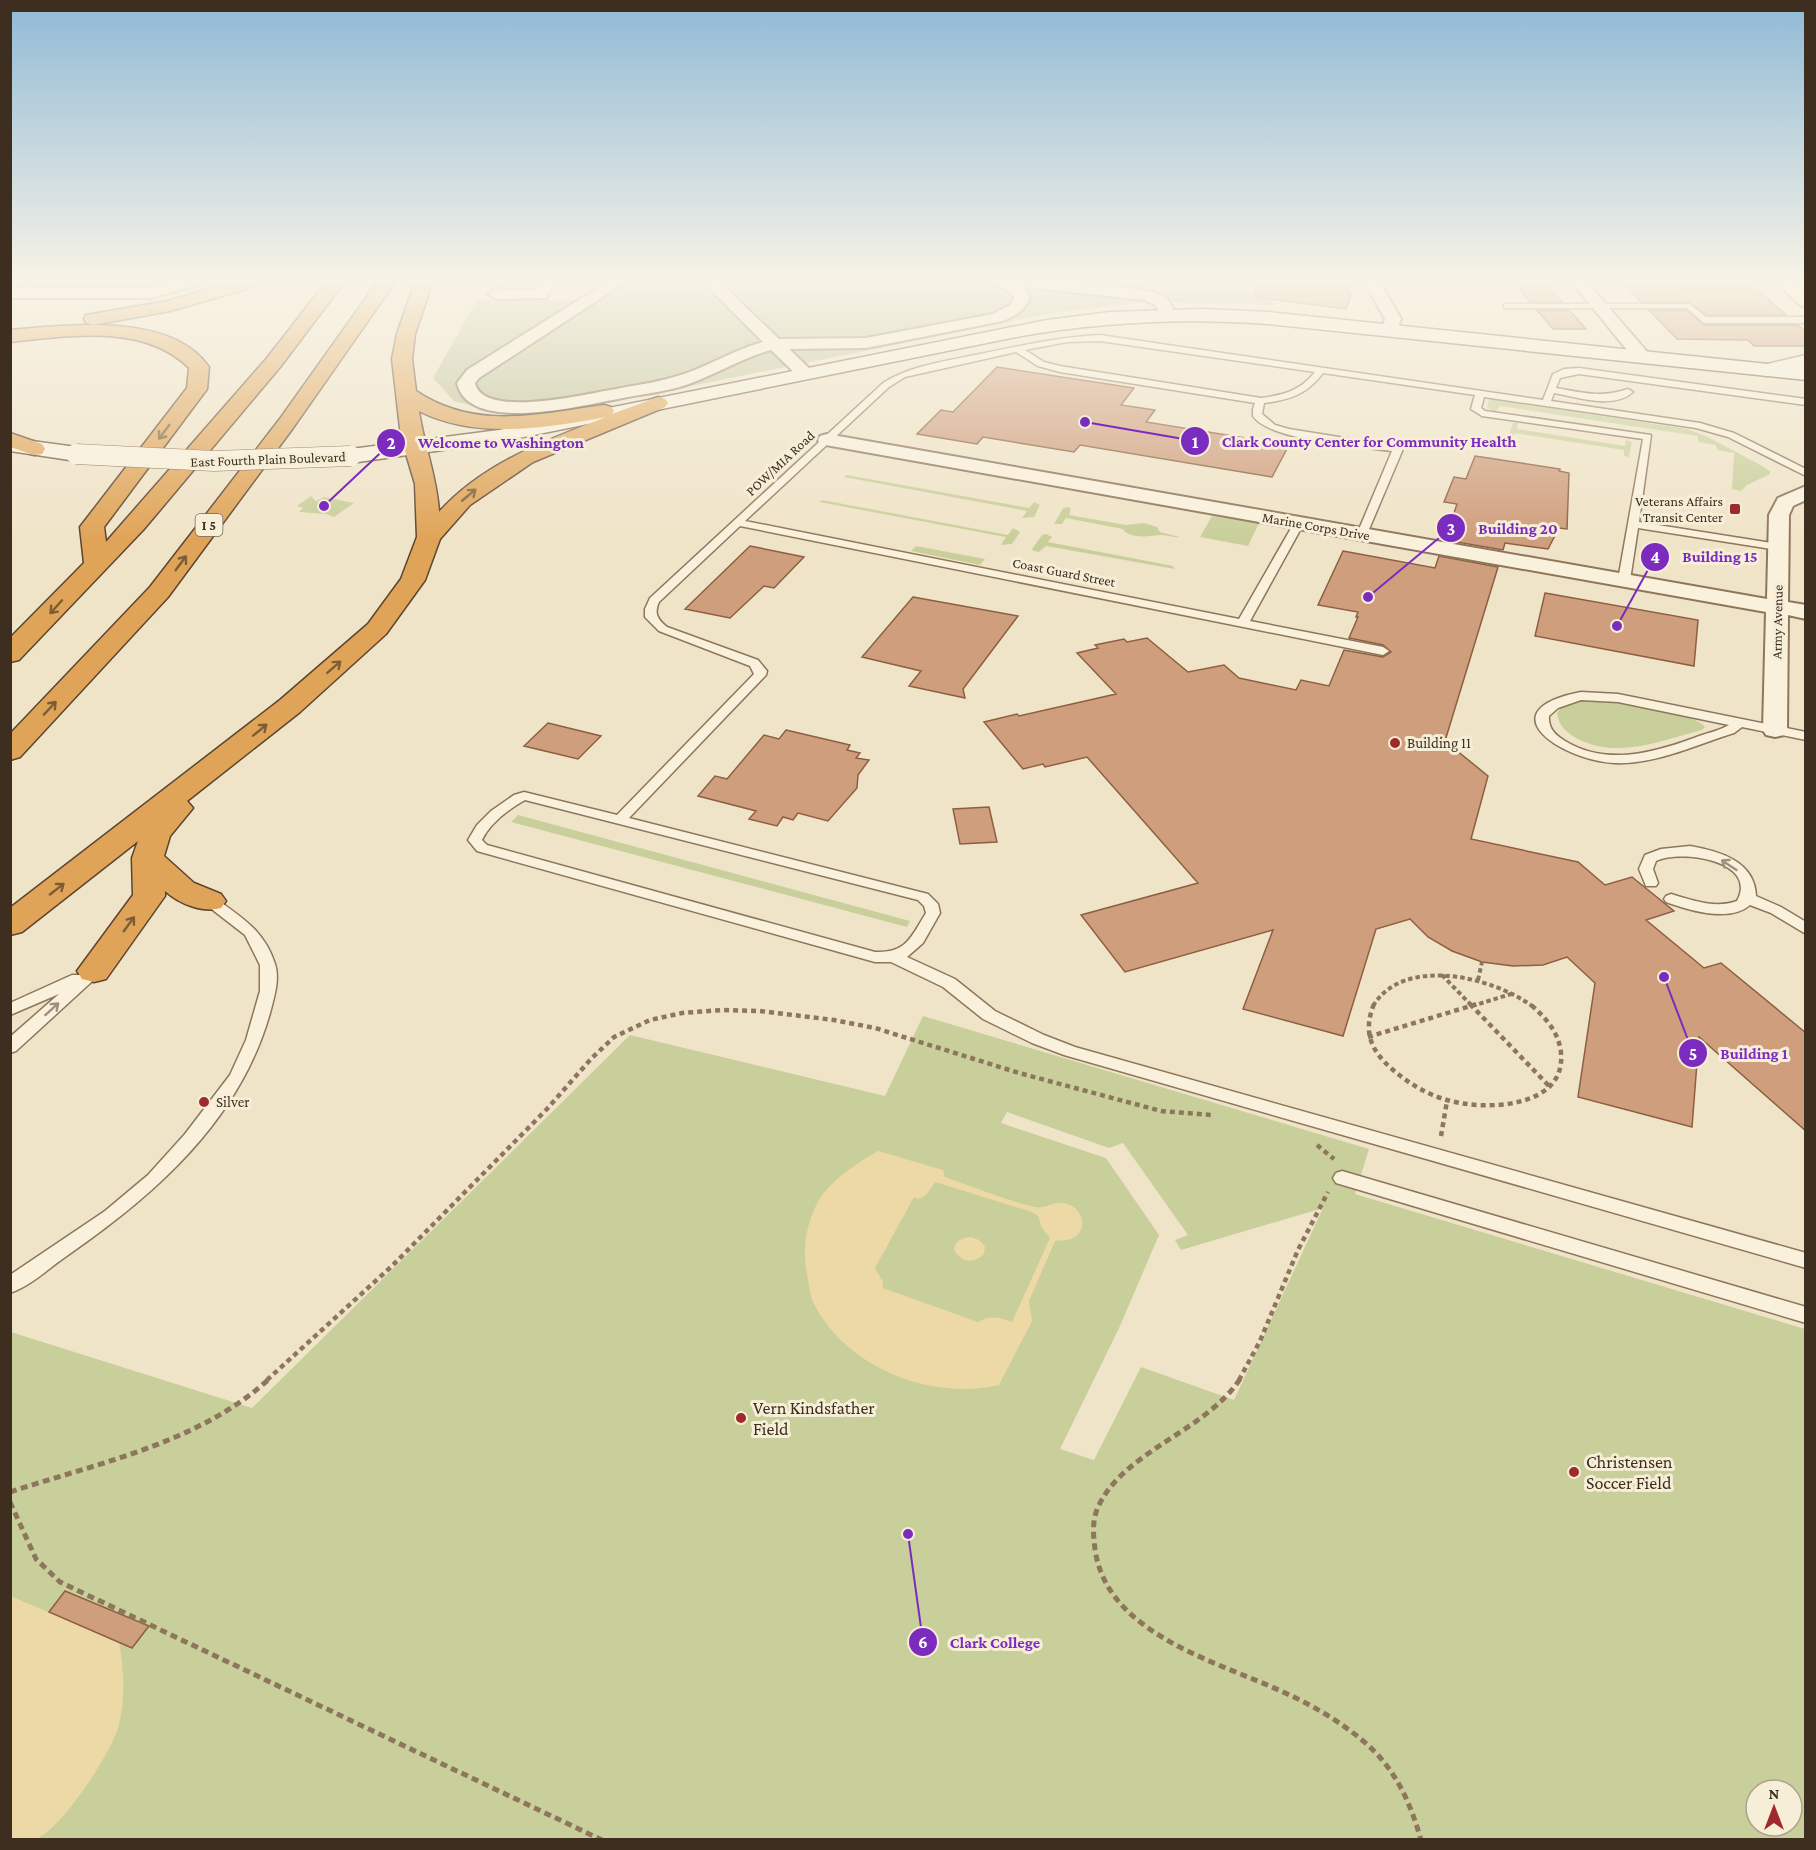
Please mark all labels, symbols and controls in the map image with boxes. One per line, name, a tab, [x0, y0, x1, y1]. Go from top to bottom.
one-way arrow	[158, 423, 171, 439]
callout: Clark County Center for Community Health	[1180, 424, 1528, 458]
callout: Welcome to Washington	[376, 426, 596, 460]
street label: POW/MIA Road	[742, 427, 818, 499]
text: 1	[1192, 432, 1199, 452]
text: 2	[386, 433, 396, 453]
text: Clark County Center for Community Health	[1222, 433, 1516, 450]
text: Welcome to Washington	[417, 434, 584, 451]
street label: East Fourth Plain Boulevard	[190, 448, 346, 470]
one-way arrow	[461, 488, 476, 502]
place label: Veterans Affairs Transit Center	[1635, 493, 1723, 525]
marker: Veterans Affairs Transit Center	[1728, 502, 1742, 516]
street label: Marine Corps Drive	[1261, 509, 1371, 543]
callout: Building 20	[1436, 511, 1570, 545]
road number: I 5	[196, 514, 222, 536]
text: 3	[1447, 519, 1455, 539]
text: Building 20	[1478, 520, 1558, 537]
callout: Building 15	[1640, 540, 1769, 574]
text: 4	[1650, 547, 1660, 567]
text: Building 15	[1682, 548, 1758, 565]
street label: Coast Guard Street	[1011, 554, 1117, 590]
one-way arrow	[174, 555, 187, 571]
street label: Army Avenue	[1768, 585, 1786, 659]
one-way arrow	[49, 599, 63, 614]
one-way arrow	[326, 660, 341, 674]
one-way arrow	[43, 701, 57, 716]
one-way arrow	[251, 724, 267, 737]
place label: Building 11	[1407, 735, 1471, 752]
marker: Building 11	[1388, 736, 1402, 750]
one-way arrow	[1721, 859, 1738, 871]
one-way arrow	[48, 883, 64, 896]
one-way arrow	[122, 916, 135, 932]
one-way arrow	[45, 1002, 60, 1016]
callout: Building 1	[1678, 1036, 1799, 1070]
text: 5	[1689, 1044, 1697, 1064]
text: Building 1	[1720, 1045, 1788, 1062]
place label: Silver	[216, 1094, 250, 1110]
marker: Silver	[197, 1095, 211, 1109]
place label: Vern Kindsfather Field	[753, 1398, 875, 1439]
marker: Vern Kindsfather Field	[734, 1411, 748, 1425]
place label: Christensen Soccer Field	[1586, 1452, 1673, 1493]
marker: Christensen Soccer Field	[1567, 1465, 1581, 1479]
callout: Clark College	[908, 1625, 1052, 1659]
text: 6	[918, 1632, 928, 1652]
text: Clark College	[950, 1634, 1041, 1651]
north arrow	[1744, 1778, 1804, 1838]
text: N	[1769, 1785, 1780, 1802]

